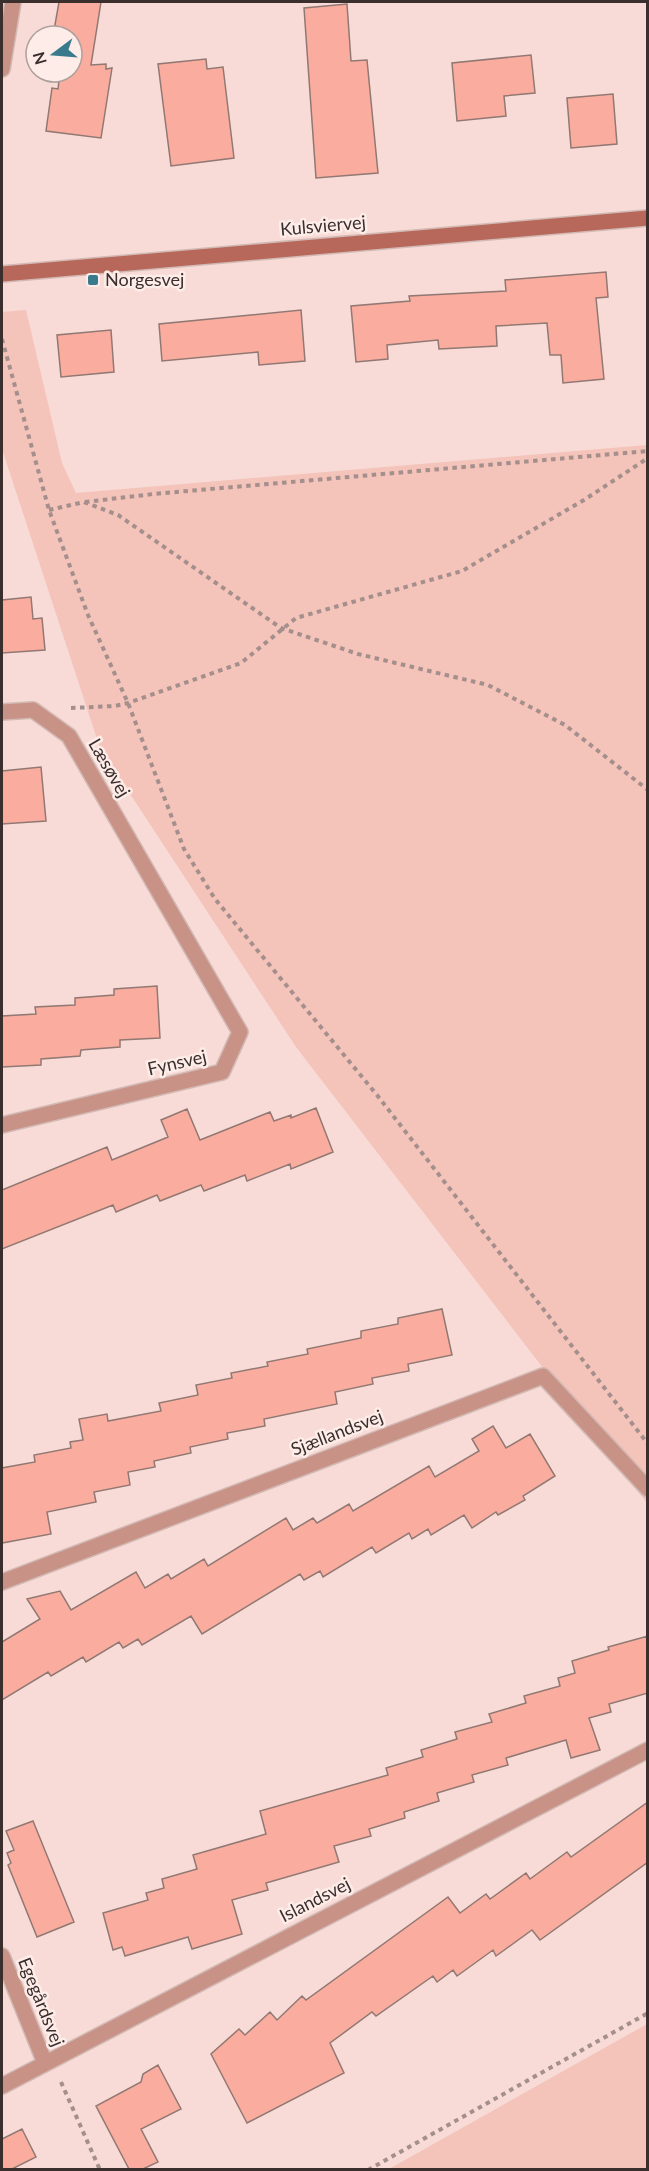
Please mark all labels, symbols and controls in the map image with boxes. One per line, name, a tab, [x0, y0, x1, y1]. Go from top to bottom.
north arrow	[24, 24, 84, 84]
text: N	[28, 50, 50, 67]
street label: Kulsviervej	[279, 210, 367, 240]
place label: Norgesvej	[105, 268, 184, 290]
marker: Norgesvej	[86, 273, 100, 287]
street label: Læsøvej	[84, 734, 135, 801]
street label: Fynsvej	[145, 1045, 208, 1079]
street label: Sjællandsvej	[288, 1404, 386, 1460]
street label: Islandsvej	[276, 1872, 354, 1926]
street label: Egegårdsvej	[14, 1954, 70, 2049]

